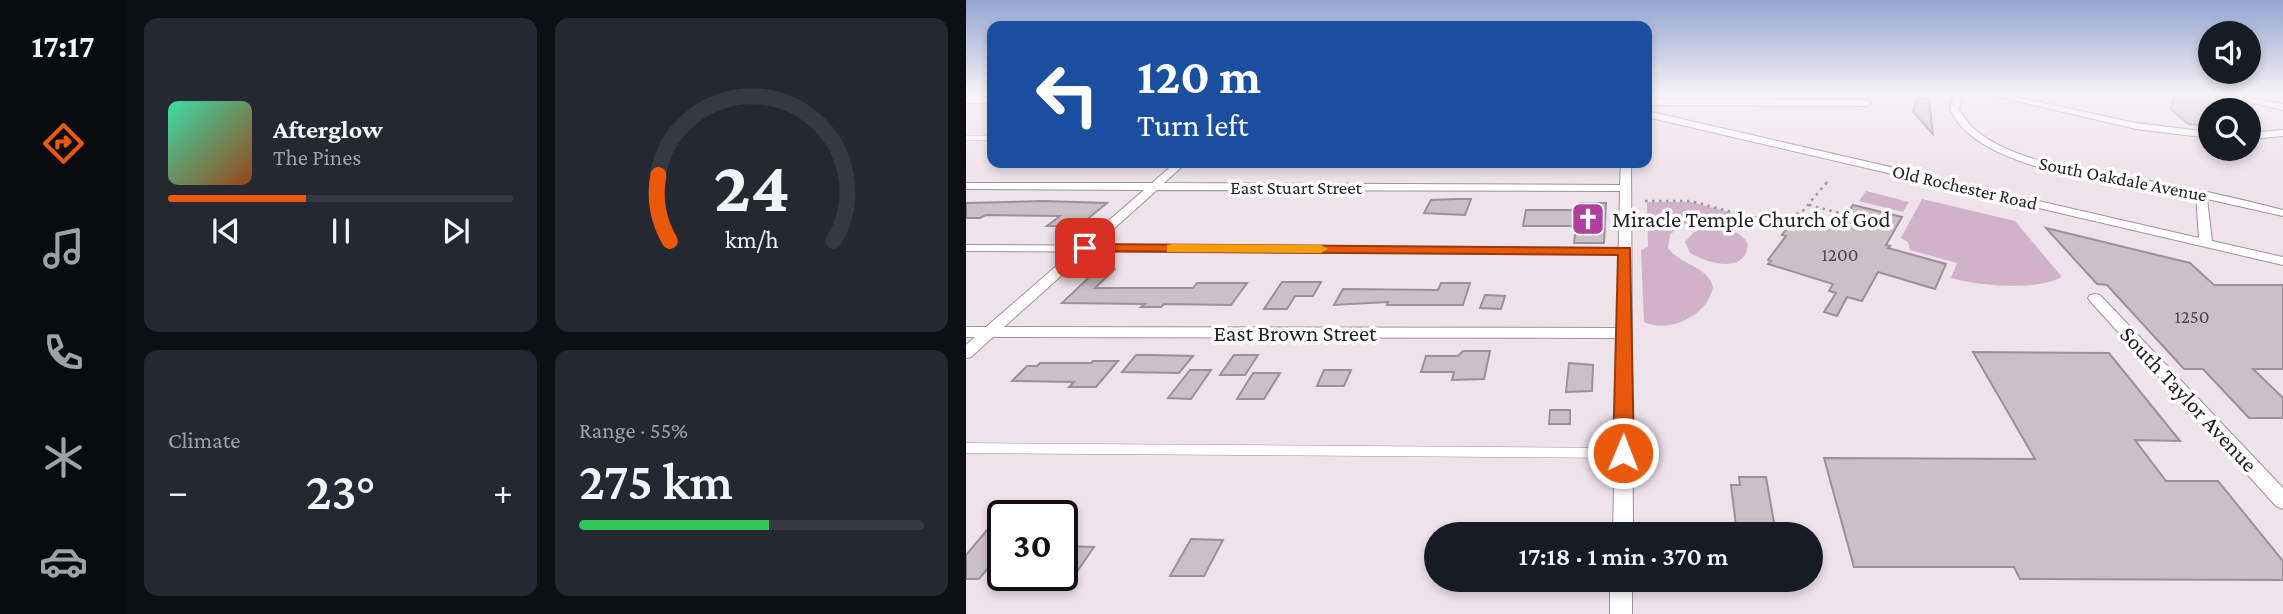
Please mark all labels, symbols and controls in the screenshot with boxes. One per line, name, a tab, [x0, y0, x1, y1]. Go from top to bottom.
map controls	[2198, 21, 2261, 161]
button: sound	[2198, 21, 2261, 84]
text: 17:17	[31, 28, 95, 64]
icon: left	[1022, 49, 1113, 140]
text: 120 m	[1137, 49, 1261, 104]
button: search	[2198, 98, 2261, 161]
text: Turn left	[1137, 107, 1248, 143]
text: Afterglow	[273, 115, 383, 144]
icon: directions	[39, 119, 88, 168]
text: The Pines	[273, 144, 361, 170]
text: 24	[713, 147, 790, 228]
street label: South Oakdale Avenue	[2037, 152, 2209, 206]
street label: Old Rochester Road	[1890, 160, 2040, 214]
street label: East Stuart Street	[1230, 177, 1363, 198]
church icon: Miracle Temple Church of God	[1569, 200, 1607, 238]
place label: Miracle Temple Church of God	[1612, 206, 1891, 232]
icon: previous	[207, 212, 245, 250]
icon: pause	[322, 212, 360, 250]
icon: next	[437, 212, 475, 250]
pin	[1055, 218, 1115, 278]
icon: music	[39, 224, 88, 273]
text: km/h	[725, 226, 778, 253]
icon: arrive	[1066, 229, 1104, 267]
house number: 1200	[1822, 244, 1858, 265]
house number: 1250	[2174, 306, 2210, 327]
street label: East Brown Street	[1213, 320, 1377, 346]
street label: South Taylor Avenue	[2115, 321, 2263, 477]
icon: phone	[39, 328, 88, 377]
position arrow	[1586, 416, 1660, 490]
text: Range · 55%	[579, 417, 688, 443]
text: Climate	[168, 427, 240, 453]
icon: climate	[39, 433, 88, 482]
text: 275 km	[579, 452, 733, 510]
text: 23°	[306, 462, 375, 520]
text: −	[168, 470, 188, 512]
text: +	[493, 470, 513, 512]
speed limit sign: 30	[987, 500, 1078, 591]
icon: car	[39, 537, 88, 586]
text: 17:18 · 1 min · 370 m	[1519, 542, 1728, 571]

